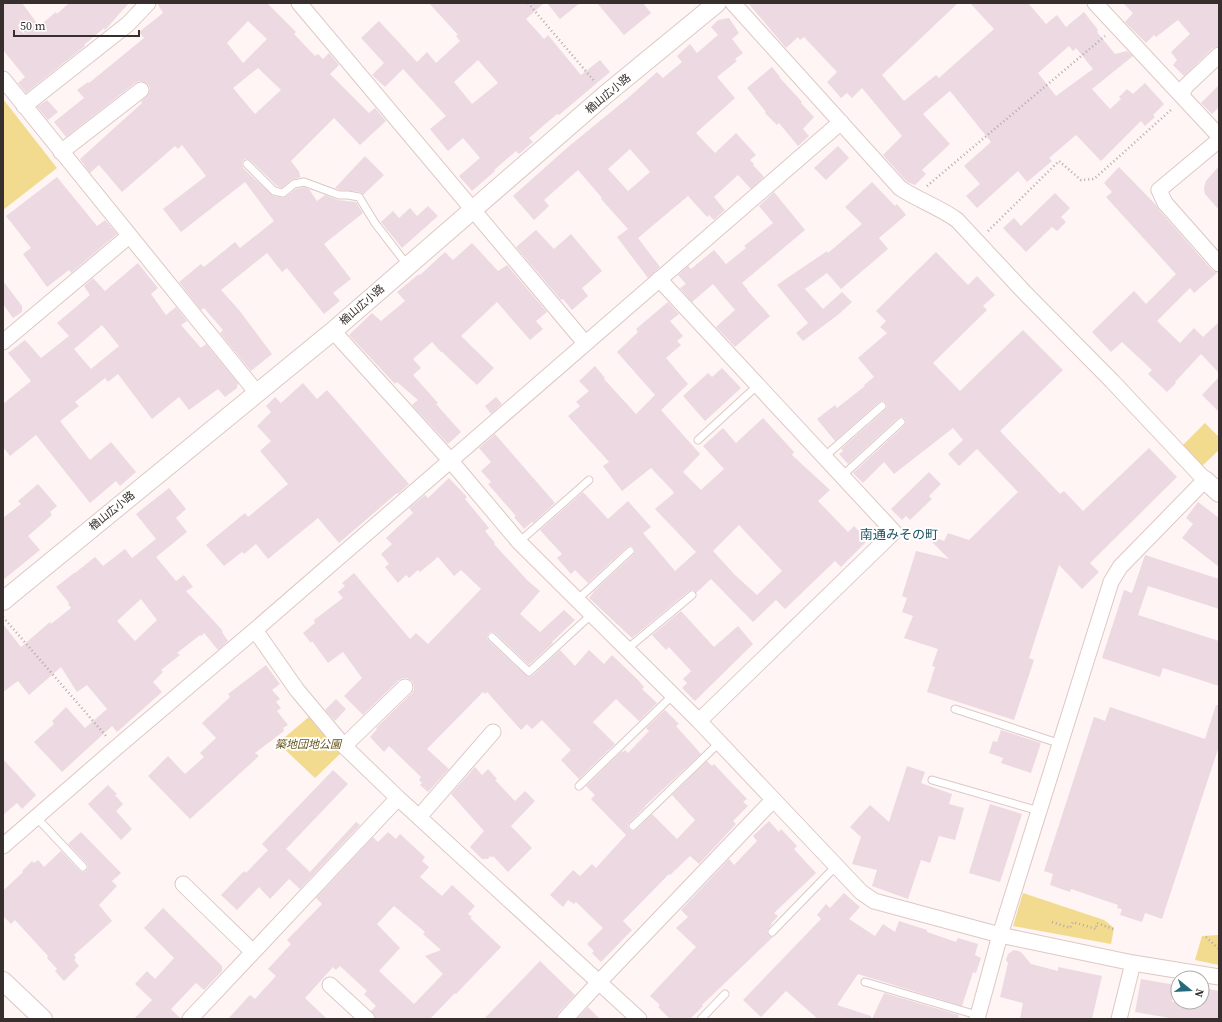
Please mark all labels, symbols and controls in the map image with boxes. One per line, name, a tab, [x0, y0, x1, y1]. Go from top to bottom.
scale bar	[14, 12, 139, 38]
text: 50 m	[20, 18, 46, 34]
street label: 楢山広小路	[582, 71, 634, 117]
street label: 楢山広小路	[336, 281, 388, 329]
street label: 楢山広小路	[86, 488, 138, 534]
district label: 南通みその町	[860, 526, 938, 543]
park label: 築地団地公園	[275, 737, 343, 752]
north arrow	[1170, 970, 1210, 1010]
text: N	[1191, 987, 1207, 999]

